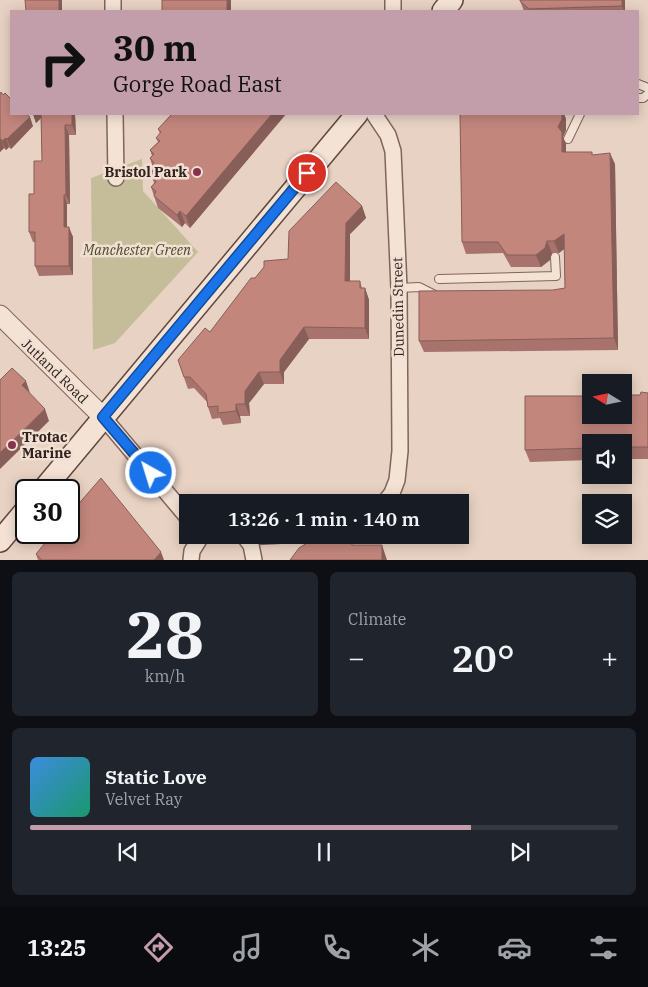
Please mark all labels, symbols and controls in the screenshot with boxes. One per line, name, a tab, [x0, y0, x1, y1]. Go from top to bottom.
text: 30 m	[113, 25, 197, 71]
icon: right	[30, 30, 95, 95]
text: Gorge Road East	[113, 69, 282, 98]
pin	[286, 152, 328, 194]
icon: arrive	[293, 159, 321, 187]
place label: Bristol Park	[104, 163, 187, 181]
marker: Bristol Park	[191, 166, 203, 178]
park label: Manchester Green	[82, 241, 191, 259]
street label: Dunedin Street	[388, 257, 408, 357]
street label: Jutland Road	[18, 335, 92, 408]
north arrow	[582, 374, 632, 424]
map controls	[582, 374, 632, 544]
place label: Trotac Marine	[22, 428, 71, 462]
button: sound	[582, 434, 632, 484]
marker: Trotac Marine	[6, 439, 18, 451]
position arrow	[124, 446, 176, 498]
speed limit sign: 30	[15, 479, 80, 544]
button: layers	[582, 494, 632, 544]
text: 13:26 · 1 min · 140 m	[228, 507, 420, 531]
text: 28	[126, 591, 204, 676]
text: Climate	[348, 609, 406, 629]
text: 20°	[451, 633, 515, 682]
text: −	[348, 639, 365, 676]
text: +	[601, 639, 618, 676]
text: km/h	[145, 666, 185, 686]
text: Static Love	[105, 765, 207, 789]
text: Velvet Ray	[105, 789, 182, 809]
icon: previous	[114, 838, 142, 866]
icon: pause	[310, 838, 338, 866]
icon: next	[506, 838, 534, 866]
icon: directions	[141, 930, 176, 965]
icon: music	[230, 930, 265, 965]
icon: phone	[319, 930, 354, 965]
icon: climate	[408, 930, 443, 965]
icon: car	[497, 930, 532, 965]
icon: filters	[586, 930, 621, 965]
text: 13:25	[27, 933, 87, 962]

